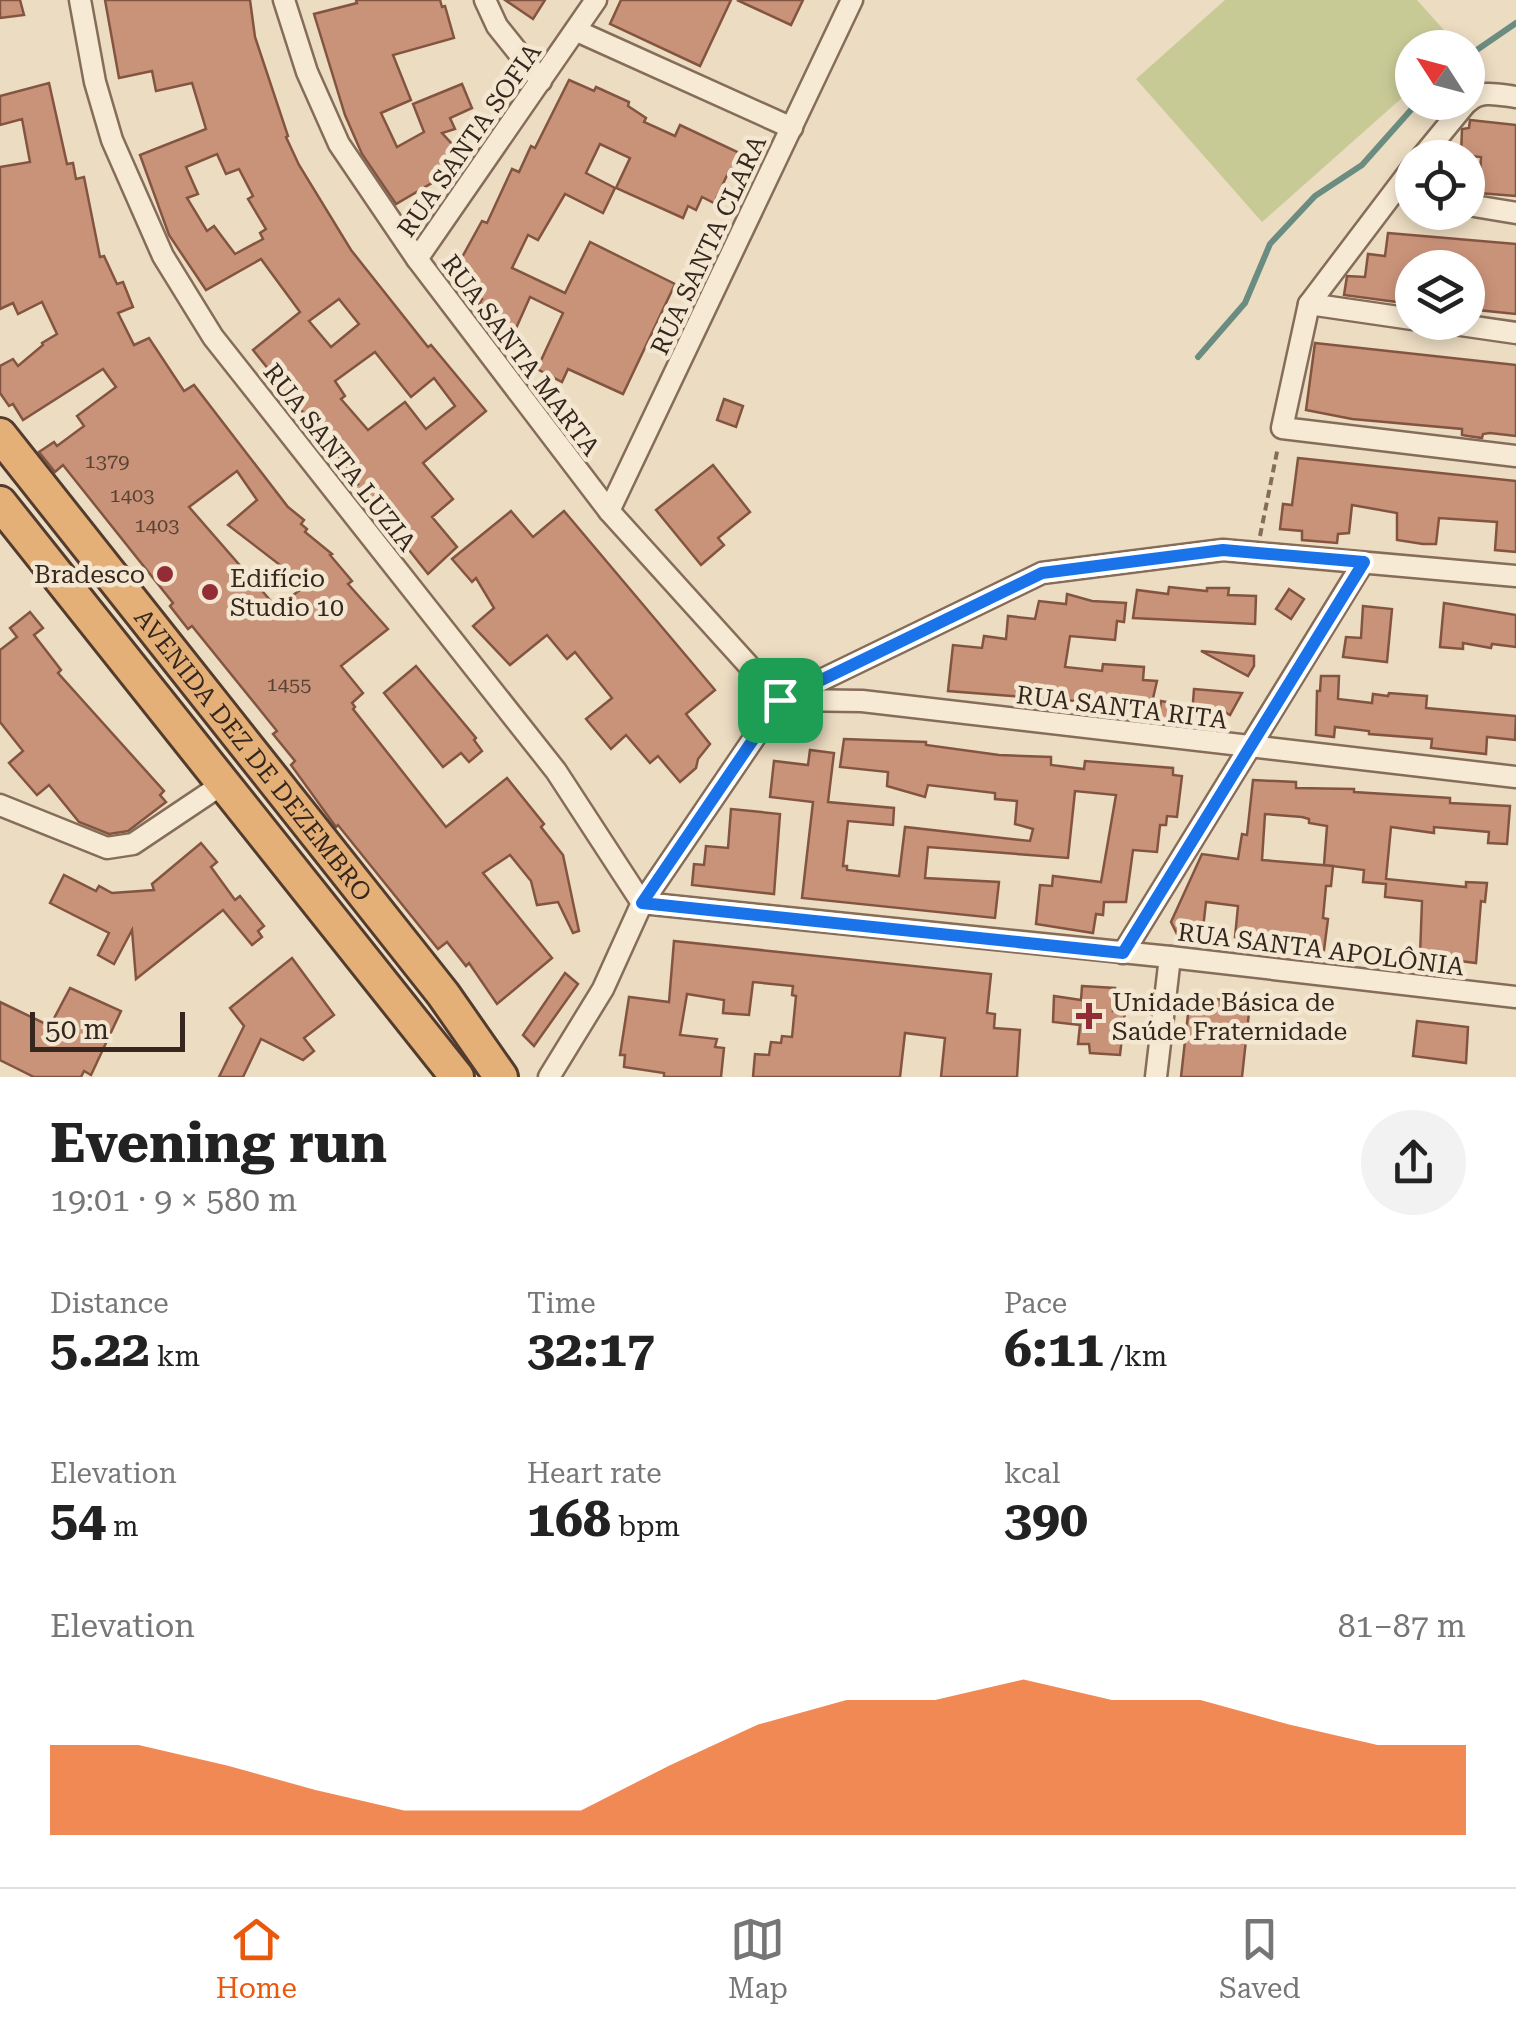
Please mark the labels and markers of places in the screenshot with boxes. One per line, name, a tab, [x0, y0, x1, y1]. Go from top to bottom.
place label: Bradesco	[34, 560, 145, 589]
marker: Bradesco	[154, 563, 176, 585]
place label: Edifício Studio 10	[230, 564, 344, 622]
marker: Edifício Studio 10	[199, 581, 221, 603]
pin	[738, 658, 823, 743]
place label: Unidade Básica de Saúde Fraternidade	[1112, 988, 1347, 1046]
marker: Unidade Básica de Saúde Fraternidade	[1076, 1003, 1102, 1029]

